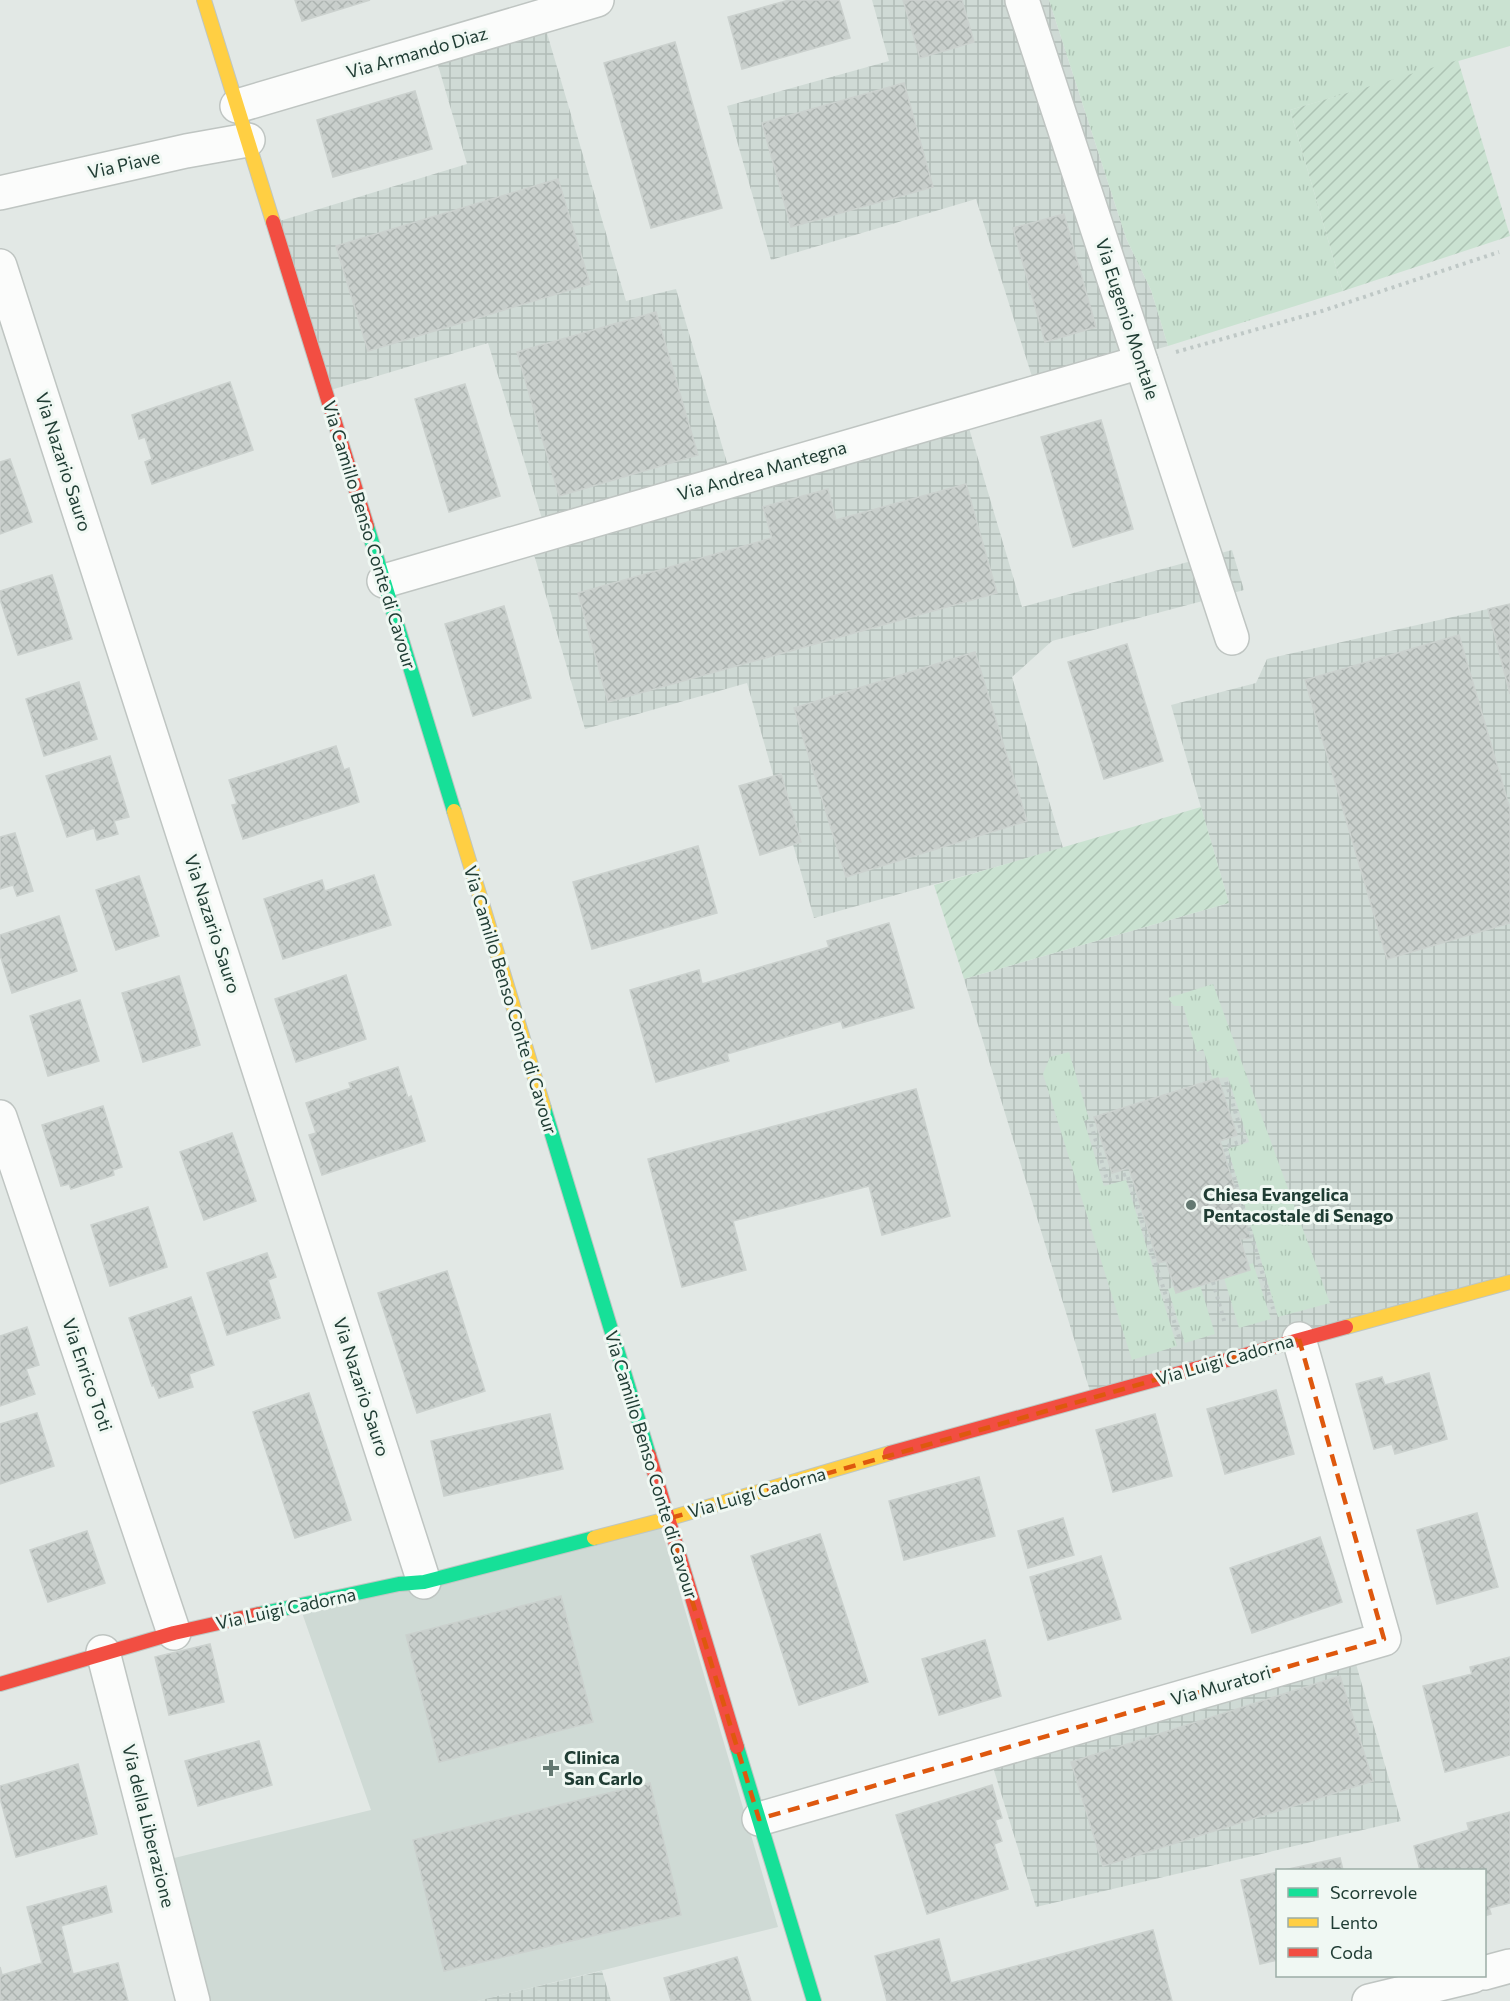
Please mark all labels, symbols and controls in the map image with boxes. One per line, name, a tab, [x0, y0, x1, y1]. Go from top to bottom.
street label: Via Armando Diaz	[344, 21, 490, 83]
street label: Via Piave	[86, 145, 162, 183]
street label: Via Eugenio Montale	[1092, 235, 1164, 402]
street label: Via Nazario Sauro	[31, 389, 97, 534]
street label: Via Camillo Benso Conte di Cavour	[319, 398, 421, 672]
street label: Via Andrea Mantegna	[674, 435, 849, 505]
street label: Via Nazario Sauro	[180, 851, 246, 996]
street label: Via Camillo Benso Conte di Cavour	[460, 863, 562, 1137]
place label: Chiesa Evangelica Pentacostale di Senago	[1203, 1183, 1394, 1226]
marker: Chiesa Evangelica Pentacostale di Senago	[1184, 1198, 1198, 1212]
street label: Via Nazario Sauro	[329, 1314, 395, 1459]
street label: Via Enrico Toti	[58, 1315, 118, 1434]
street label: Via Camillo Benso Conte di Cavour	[601, 1328, 703, 1602]
street label: Via Luigi Cadorna	[1153, 1329, 1296, 1389]
street label: Via Luigi Cadorna	[685, 1462, 828, 1522]
street label: Via Luigi Cadorna	[214, 1582, 358, 1634]
street label: Via Muratori	[1168, 1660, 1273, 1710]
street label: Via della Liberazione	[118, 1742, 180, 1910]
place label: Clinica San Carlo	[564, 1746, 643, 1789]
marker: Clinica San Carlo	[542, 1759, 560, 1777]
legend	[1276, 1869, 1486, 1977]
text: Scorrevole	[1330, 1881, 1417, 1903]
text: Lento	[1330, 1911, 1378, 1933]
text: Coda	[1330, 1941, 1373, 1963]

